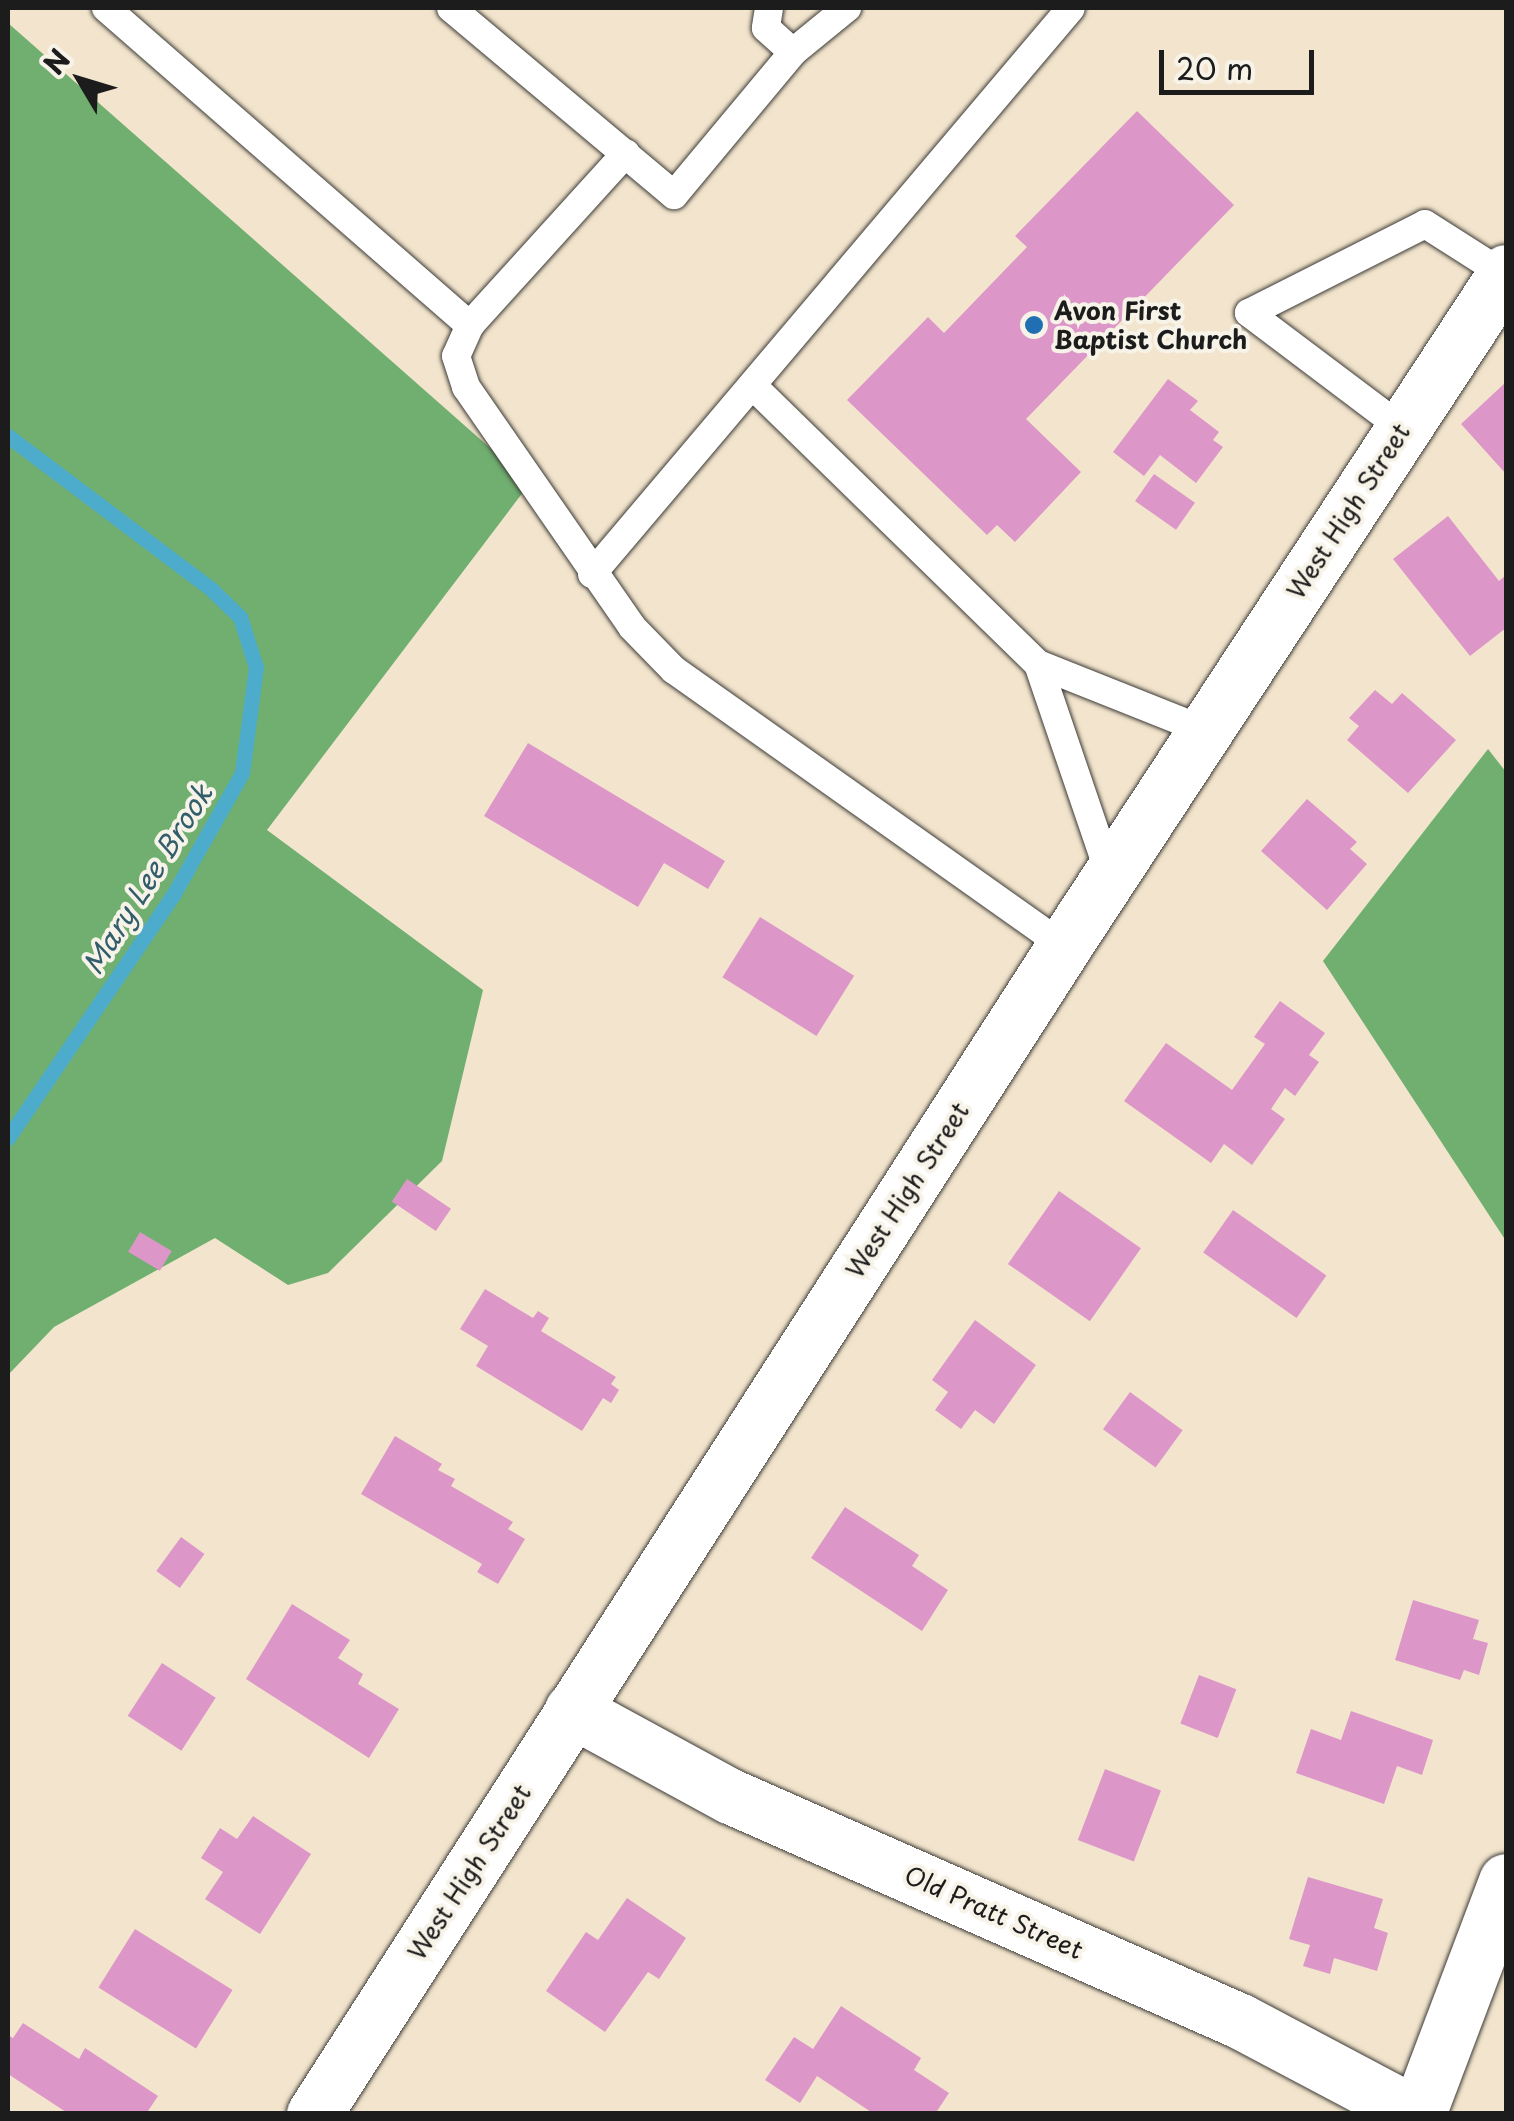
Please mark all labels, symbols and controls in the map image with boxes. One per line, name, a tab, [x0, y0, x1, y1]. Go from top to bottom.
north arrow	[30, 30, 130, 130]
scale bar	[1164, 30, 1319, 92]
text: N	[32, 39, 80, 83]
text: 20 m	[1176, 45, 1253, 90]
place label: Avon First Baptist Church	[1054, 296, 1248, 355]
marker: Avon First Baptist Church	[1023, 314, 1045, 336]
street label: West High Street	[1280, 417, 1416, 605]
water label: Mary Lee Brook	[75, 778, 219, 980]
street label: West High Street	[839, 1096, 975, 1284]
street label: West High Street	[401, 1778, 537, 1966]
street label: Old Pratt Street	[899, 1859, 1089, 1965]

